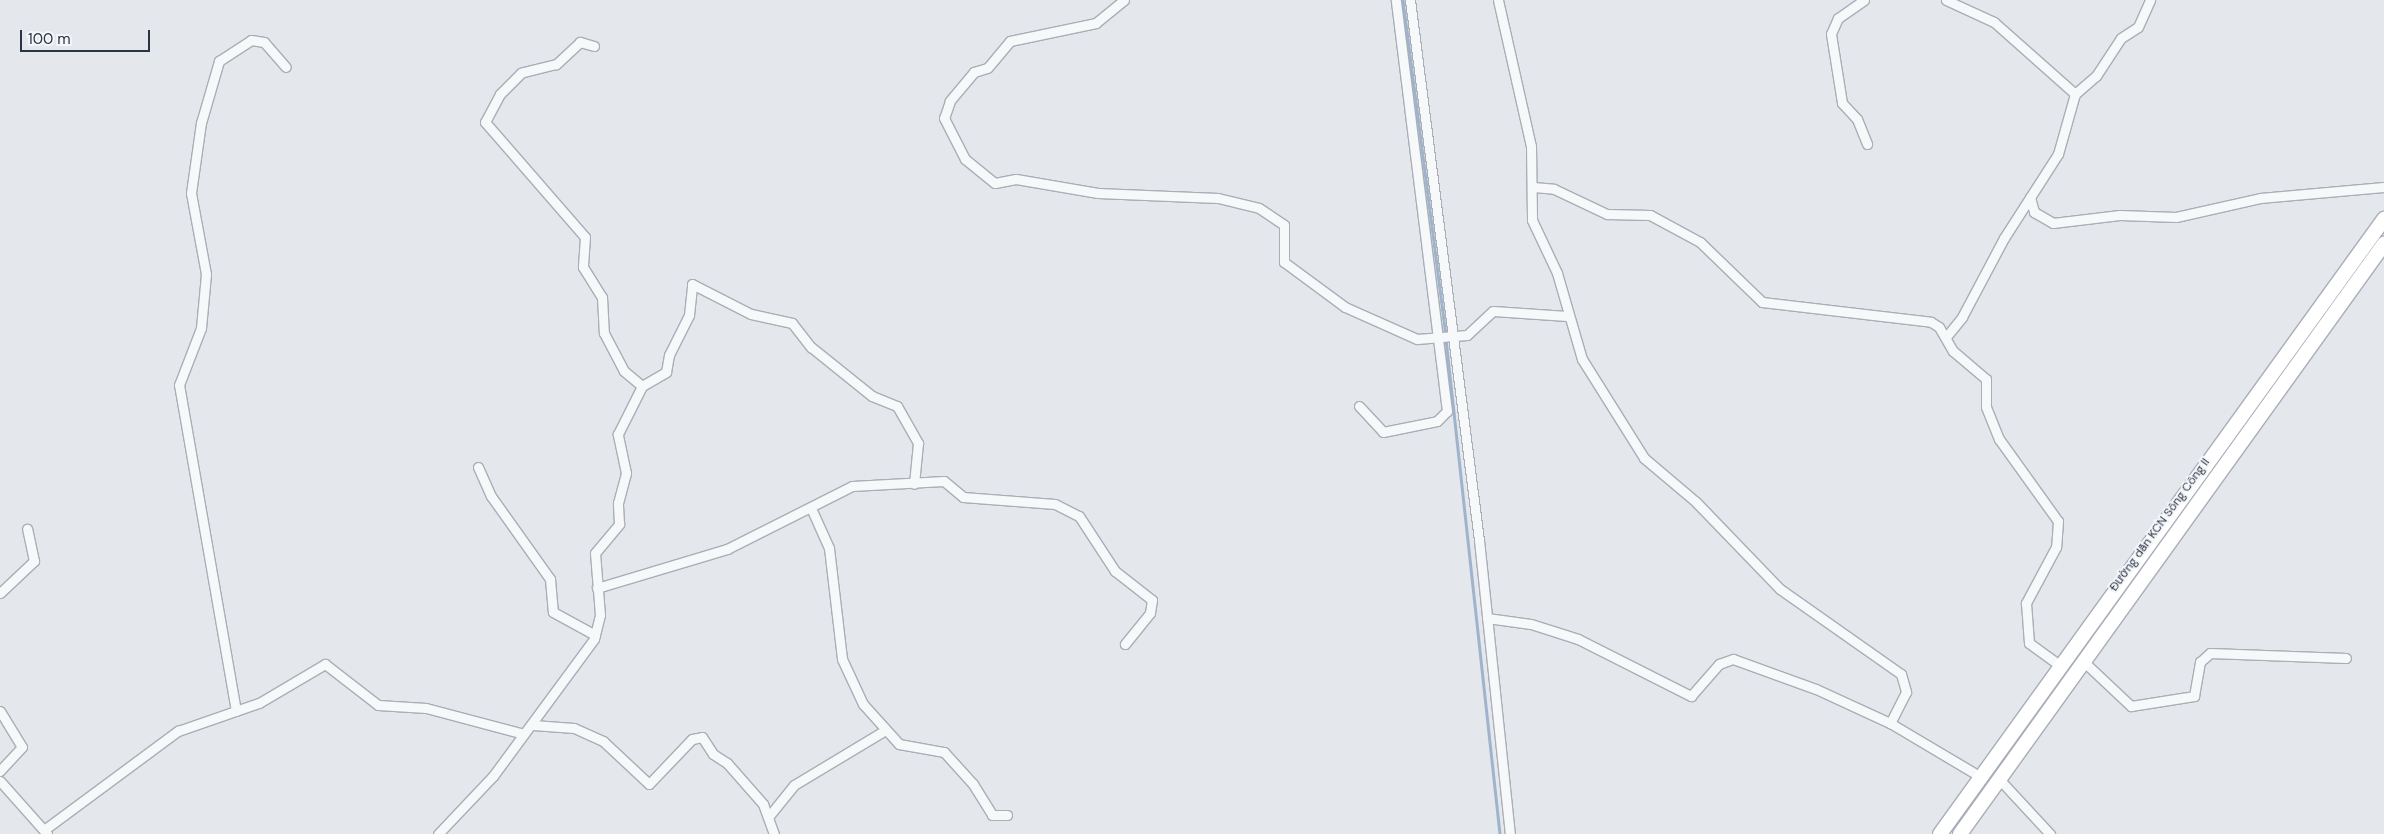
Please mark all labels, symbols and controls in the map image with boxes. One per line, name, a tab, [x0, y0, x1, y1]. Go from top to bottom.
scale bar	[22, 20, 152, 52]
text: 100 m	[28, 29, 71, 49]
street label: Đường dẫn KCN Sông Công II	[2107, 456, 2213, 594]

